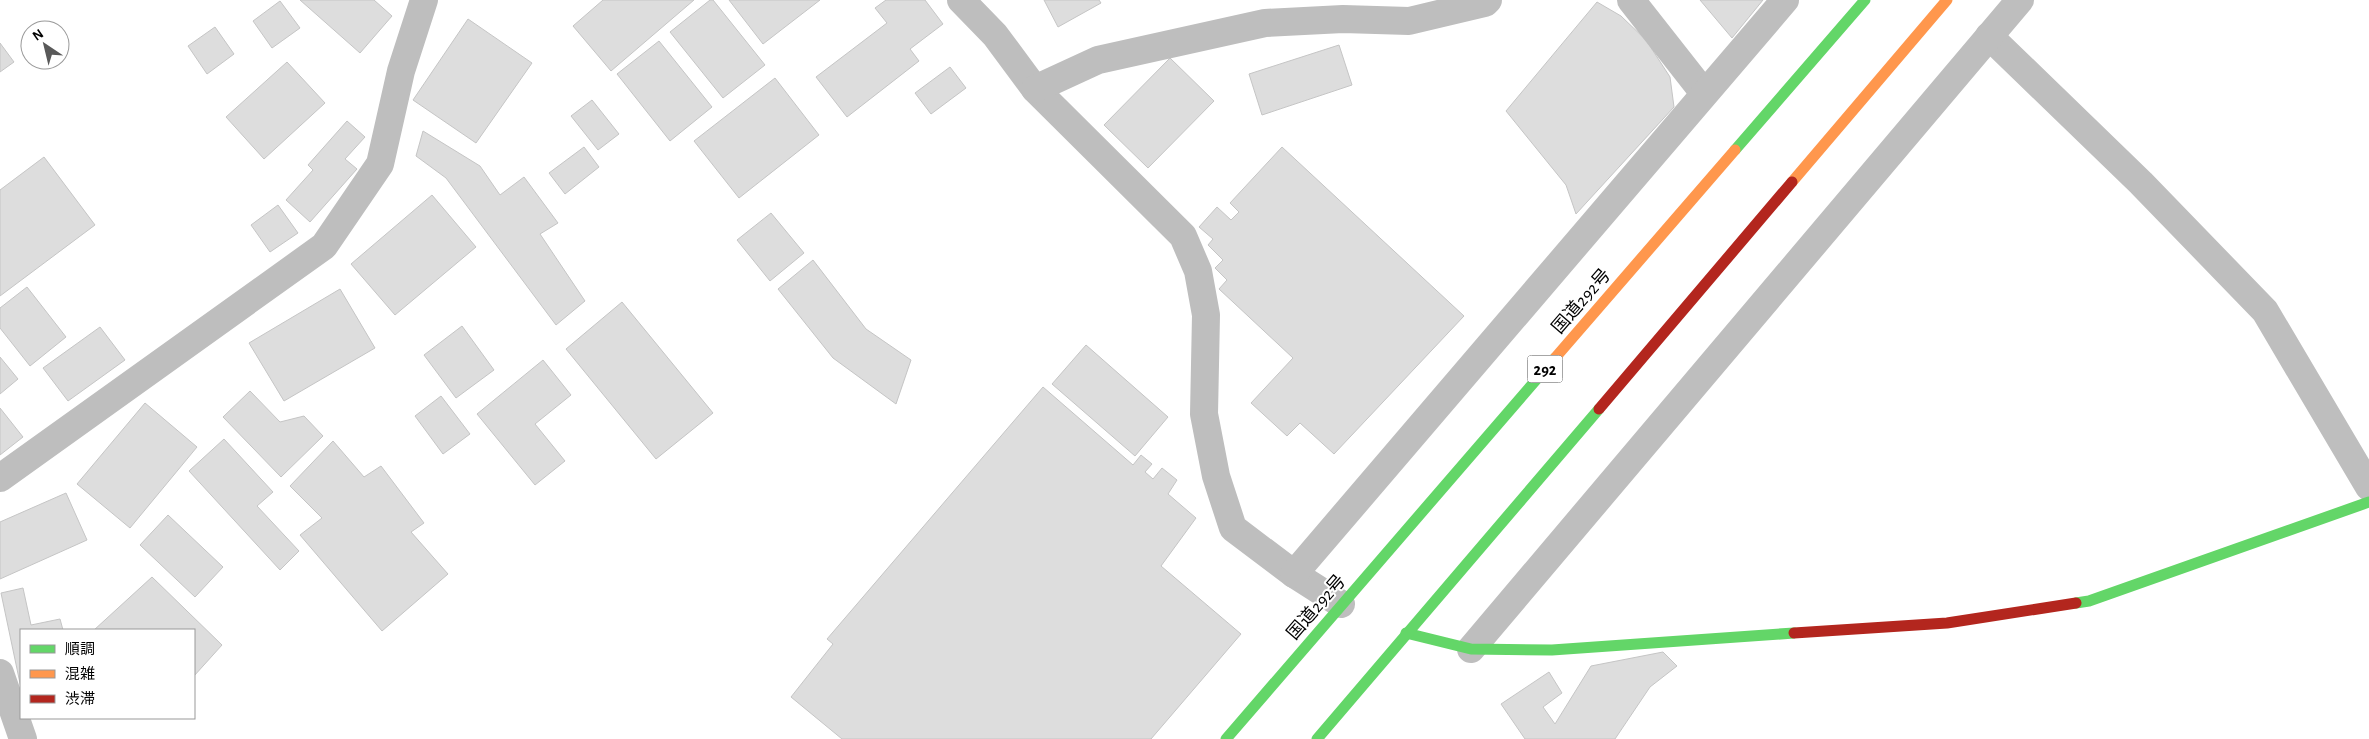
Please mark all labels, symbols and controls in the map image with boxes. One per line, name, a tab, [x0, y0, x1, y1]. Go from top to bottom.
north arrow	[20, 20, 70, 70]
text: N	[30, 27, 46, 44]
street label: 国道292号	[1548, 265, 1614, 337]
road number: 292	[1528, 356, 1562, 382]
street label: 国道292号	[1283, 571, 1349, 643]
legend	[20, 629, 195, 719]
text: 順調	[65, 642, 95, 657]
text: 混雑	[65, 666, 95, 682]
text: 渋滞	[65, 691, 95, 707]

